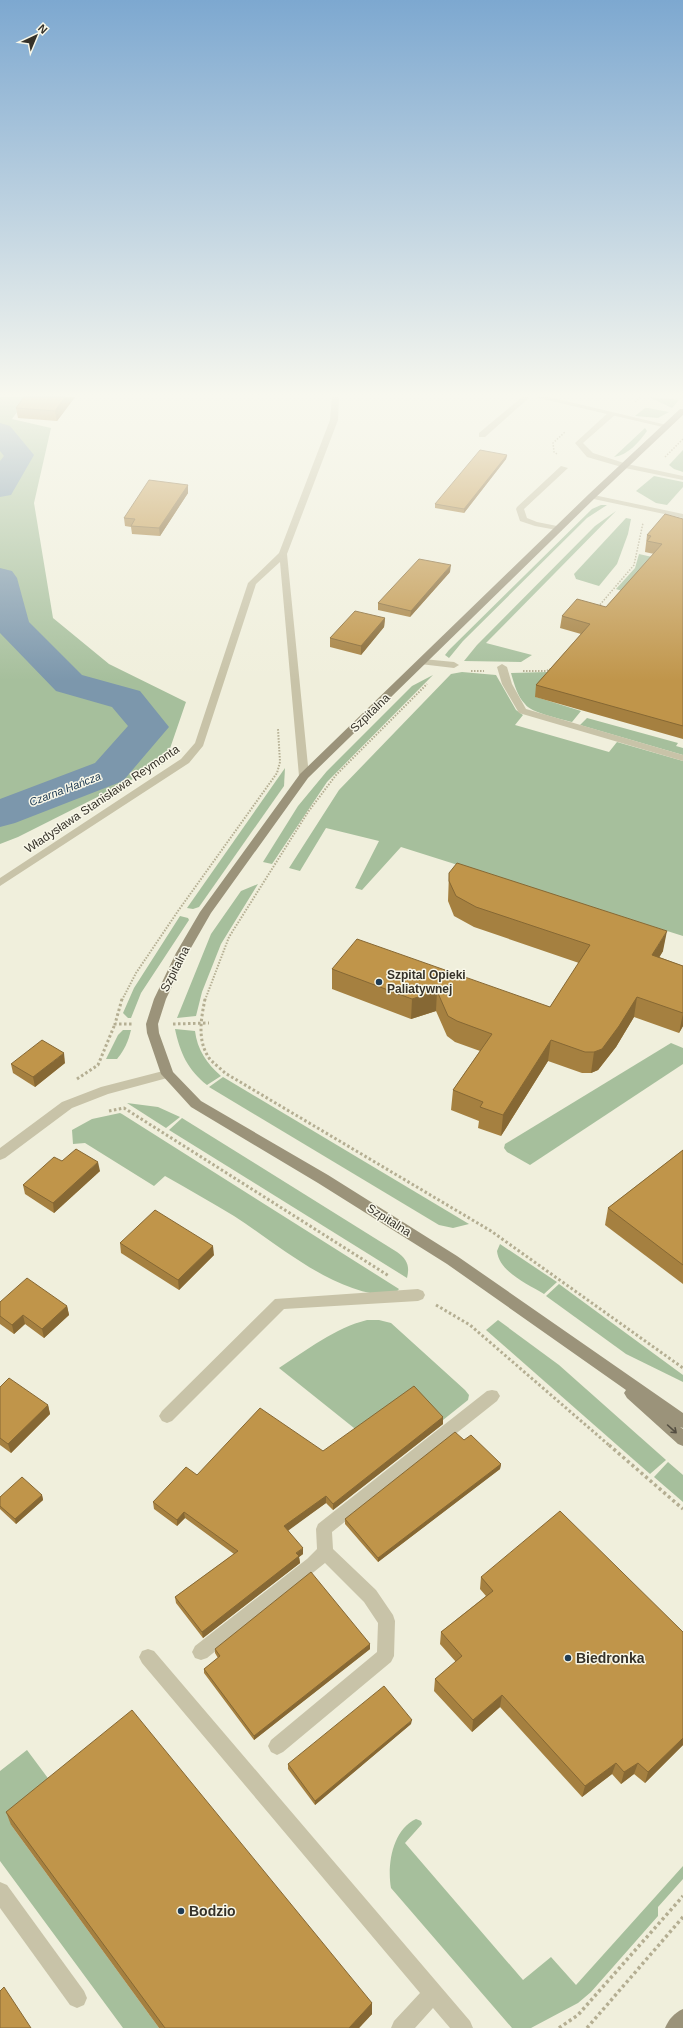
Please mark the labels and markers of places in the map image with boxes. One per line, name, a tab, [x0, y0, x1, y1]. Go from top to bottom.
place label: Szpital Opieki Paliatywnej	[387, 968, 466, 996]
marker: Szpital Opieki Paliatywnej	[374, 977, 384, 987]
place label: Biedronka	[576, 1650, 645, 1666]
marker: Biedronka	[563, 1653, 573, 1663]
place label: Bodzio	[189, 1903, 236, 1919]
marker: Bodzio	[176, 1906, 186, 1916]

